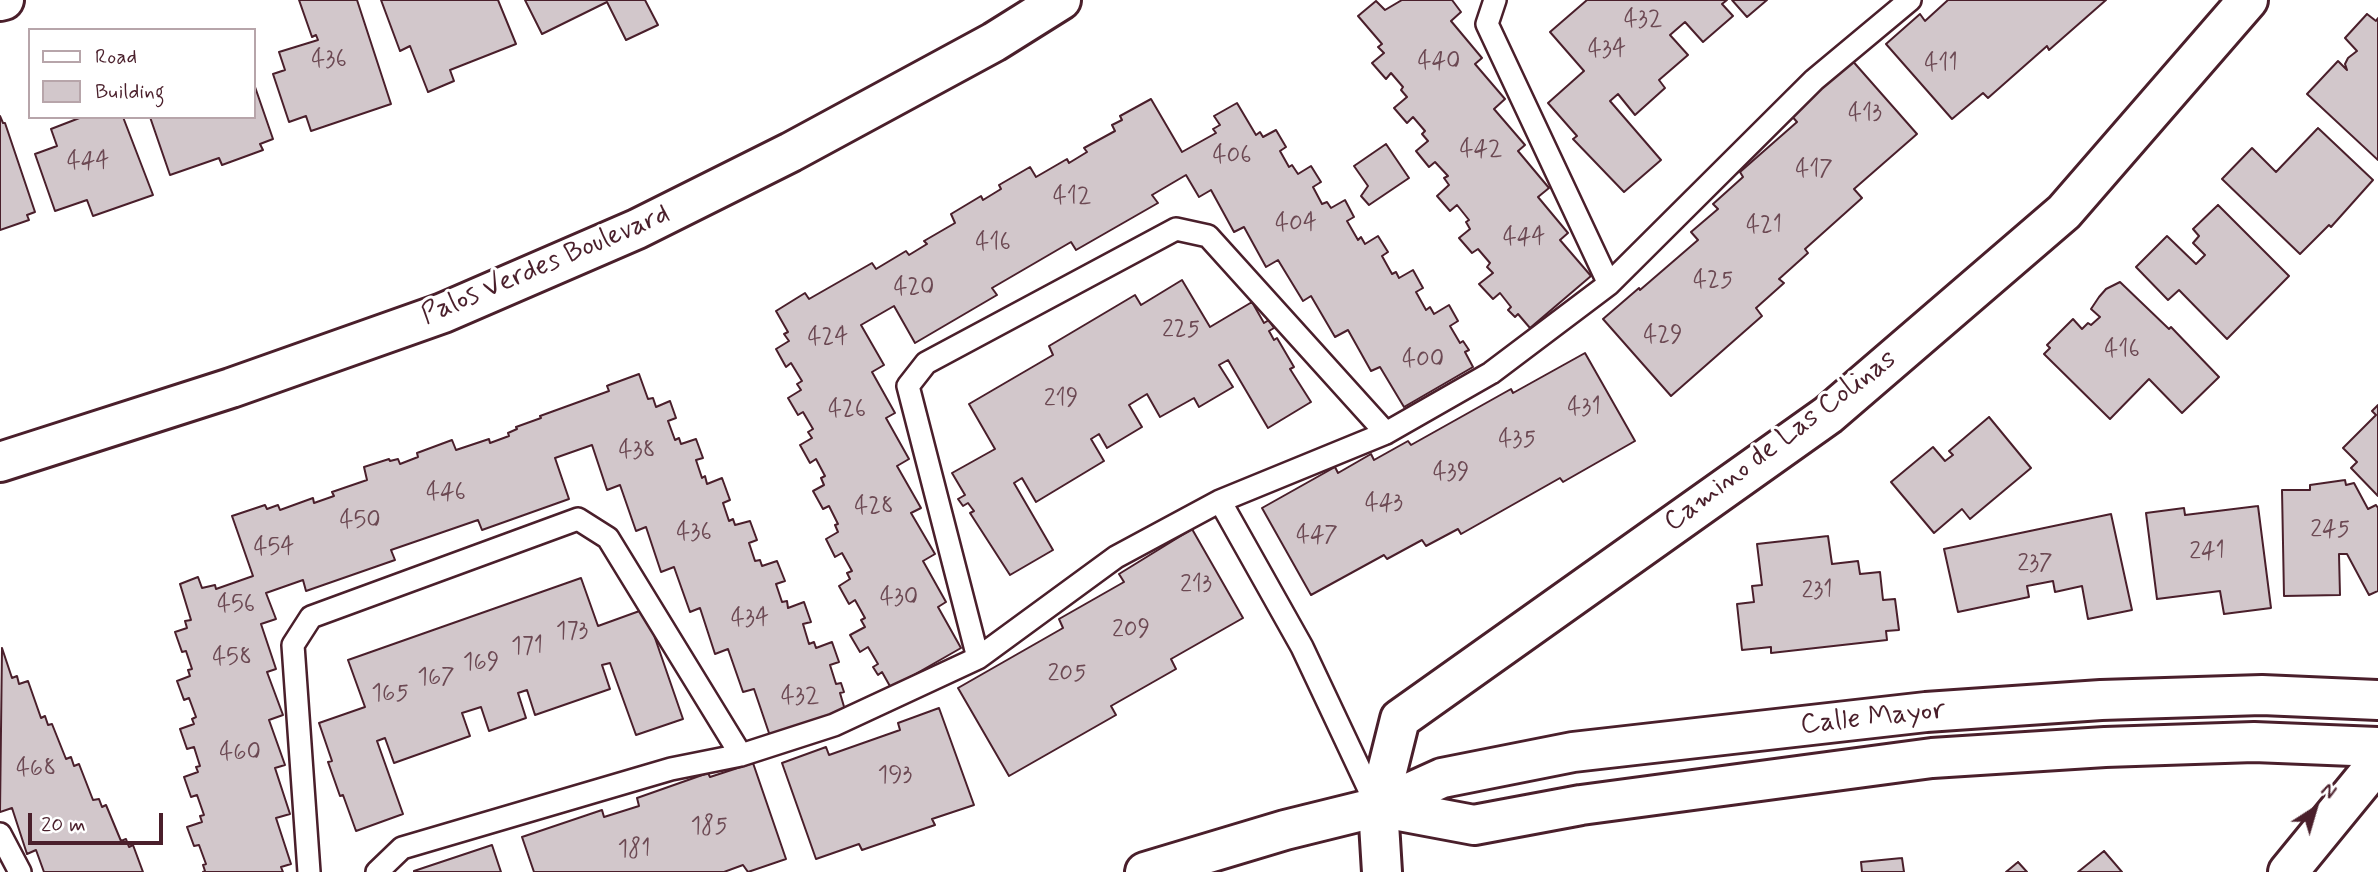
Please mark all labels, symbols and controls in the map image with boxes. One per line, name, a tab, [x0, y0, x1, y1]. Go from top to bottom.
house number: 432	[1624, 7, 1662, 35]
legend	[28, 28, 256, 119]
house number: 434	[1588, 37, 1626, 65]
text: Road	[95, 43, 137, 71]
house number: 436	[311, 47, 347, 75]
house number: 440	[1418, 49, 1460, 77]
house number: 411	[1924, 51, 1958, 79]
text: Building	[95, 78, 165, 106]
house number: 413	[1848, 101, 1882, 129]
house number: 442	[1460, 137, 1502, 165]
house number: 406	[1213, 143, 1251, 171]
house number: 444	[67, 149, 109, 177]
house number: 417	[1795, 157, 1833, 185]
house number: 412	[1053, 184, 1091, 212]
street label: Palos Verdes Boulevard	[417, 198, 675, 334]
house number: 404	[1275, 211, 1317, 239]
house number: 421	[1746, 213, 1782, 241]
house number: 444	[1503, 225, 1545, 253]
house number: 416	[975, 230, 1011, 258]
house number: 425	[1693, 268, 1733, 296]
house number: 420	[893, 275, 935, 303]
house number: 225	[1162, 317, 1200, 345]
house number: 429	[1643, 323, 1683, 351]
house number: 424	[808, 325, 848, 353]
house number: 416	[2104, 337, 2140, 365]
street label: Camino de Las Colinas	[1658, 344, 1904, 540]
house number: 400	[1402, 347, 1444, 375]
house number: 219	[1044, 386, 1078, 414]
house number: 431	[1567, 395, 1601, 423]
house number: 426	[828, 397, 866, 425]
house number: 435	[1498, 427, 1536, 455]
house number: 438	[618, 438, 656, 466]
house number: 439	[1433, 460, 1469, 488]
house number: 446	[426, 480, 466, 508]
house number: 443	[1365, 491, 1403, 519]
house number: 428	[854, 494, 894, 522]
house number: 450	[339, 508, 381, 536]
house number: 245	[2310, 517, 2350, 545]
house number: 436	[676, 520, 712, 548]
house number: 447	[1296, 523, 1338, 551]
house number: 454	[254, 535, 294, 563]
house number: 241	[2189, 539, 2225, 567]
house number: 237	[2017, 551, 2053, 579]
house number: 213	[1180, 572, 1212, 600]
house number: 231	[1801, 578, 1833, 606]
house number: 430	[880, 585, 918, 613]
house number: 456	[217, 592, 255, 620]
house number: 434	[731, 606, 769, 634]
house number: 209	[1112, 617, 1150, 645]
house number: 173	[556, 619, 588, 647]
house number: 171	[511, 634, 543, 662]
house number: 458	[212, 645, 252, 673]
house number: 169	[463, 650, 499, 678]
house number: 205	[1048, 661, 1086, 689]
house number: 167	[417, 665, 455, 693]
house number: 165	[371, 681, 409, 709]
house number: 432	[781, 684, 819, 712]
street label: Calle Mayor	[1799, 695, 1947, 743]
house number: 460	[219, 740, 261, 768]
house number: 468	[16, 756, 56, 784]
house number: 193	[878, 763, 912, 791]
north arrow	[2280, 774, 2350, 844]
text: N	[2315, 778, 2341, 806]
scale bar	[32, 798, 166, 842]
text: 20 m	[41, 811, 86, 839]
house number: 185	[690, 814, 728, 842]
house number: 181	[617, 837, 651, 865]

